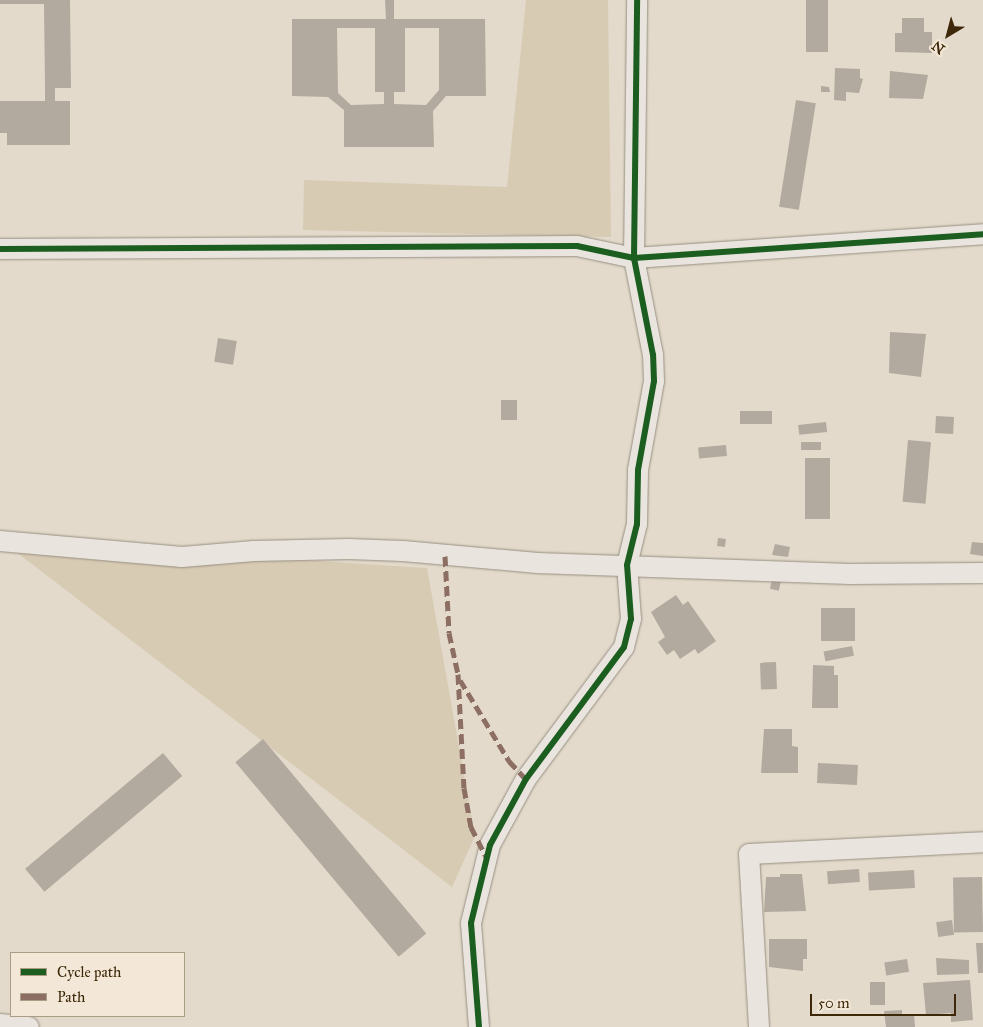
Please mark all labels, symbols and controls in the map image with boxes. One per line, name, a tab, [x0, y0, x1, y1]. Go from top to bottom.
north arrow	[923, 10, 973, 60]
text: N	[929, 37, 949, 58]
legend	[10, 952, 185, 1017]
text: Cycle path	[57, 963, 121, 981]
scale bar	[813, 984, 959, 1016]
text: Path	[57, 988, 85, 1006]
text: 50 m	[818, 994, 850, 1012]

